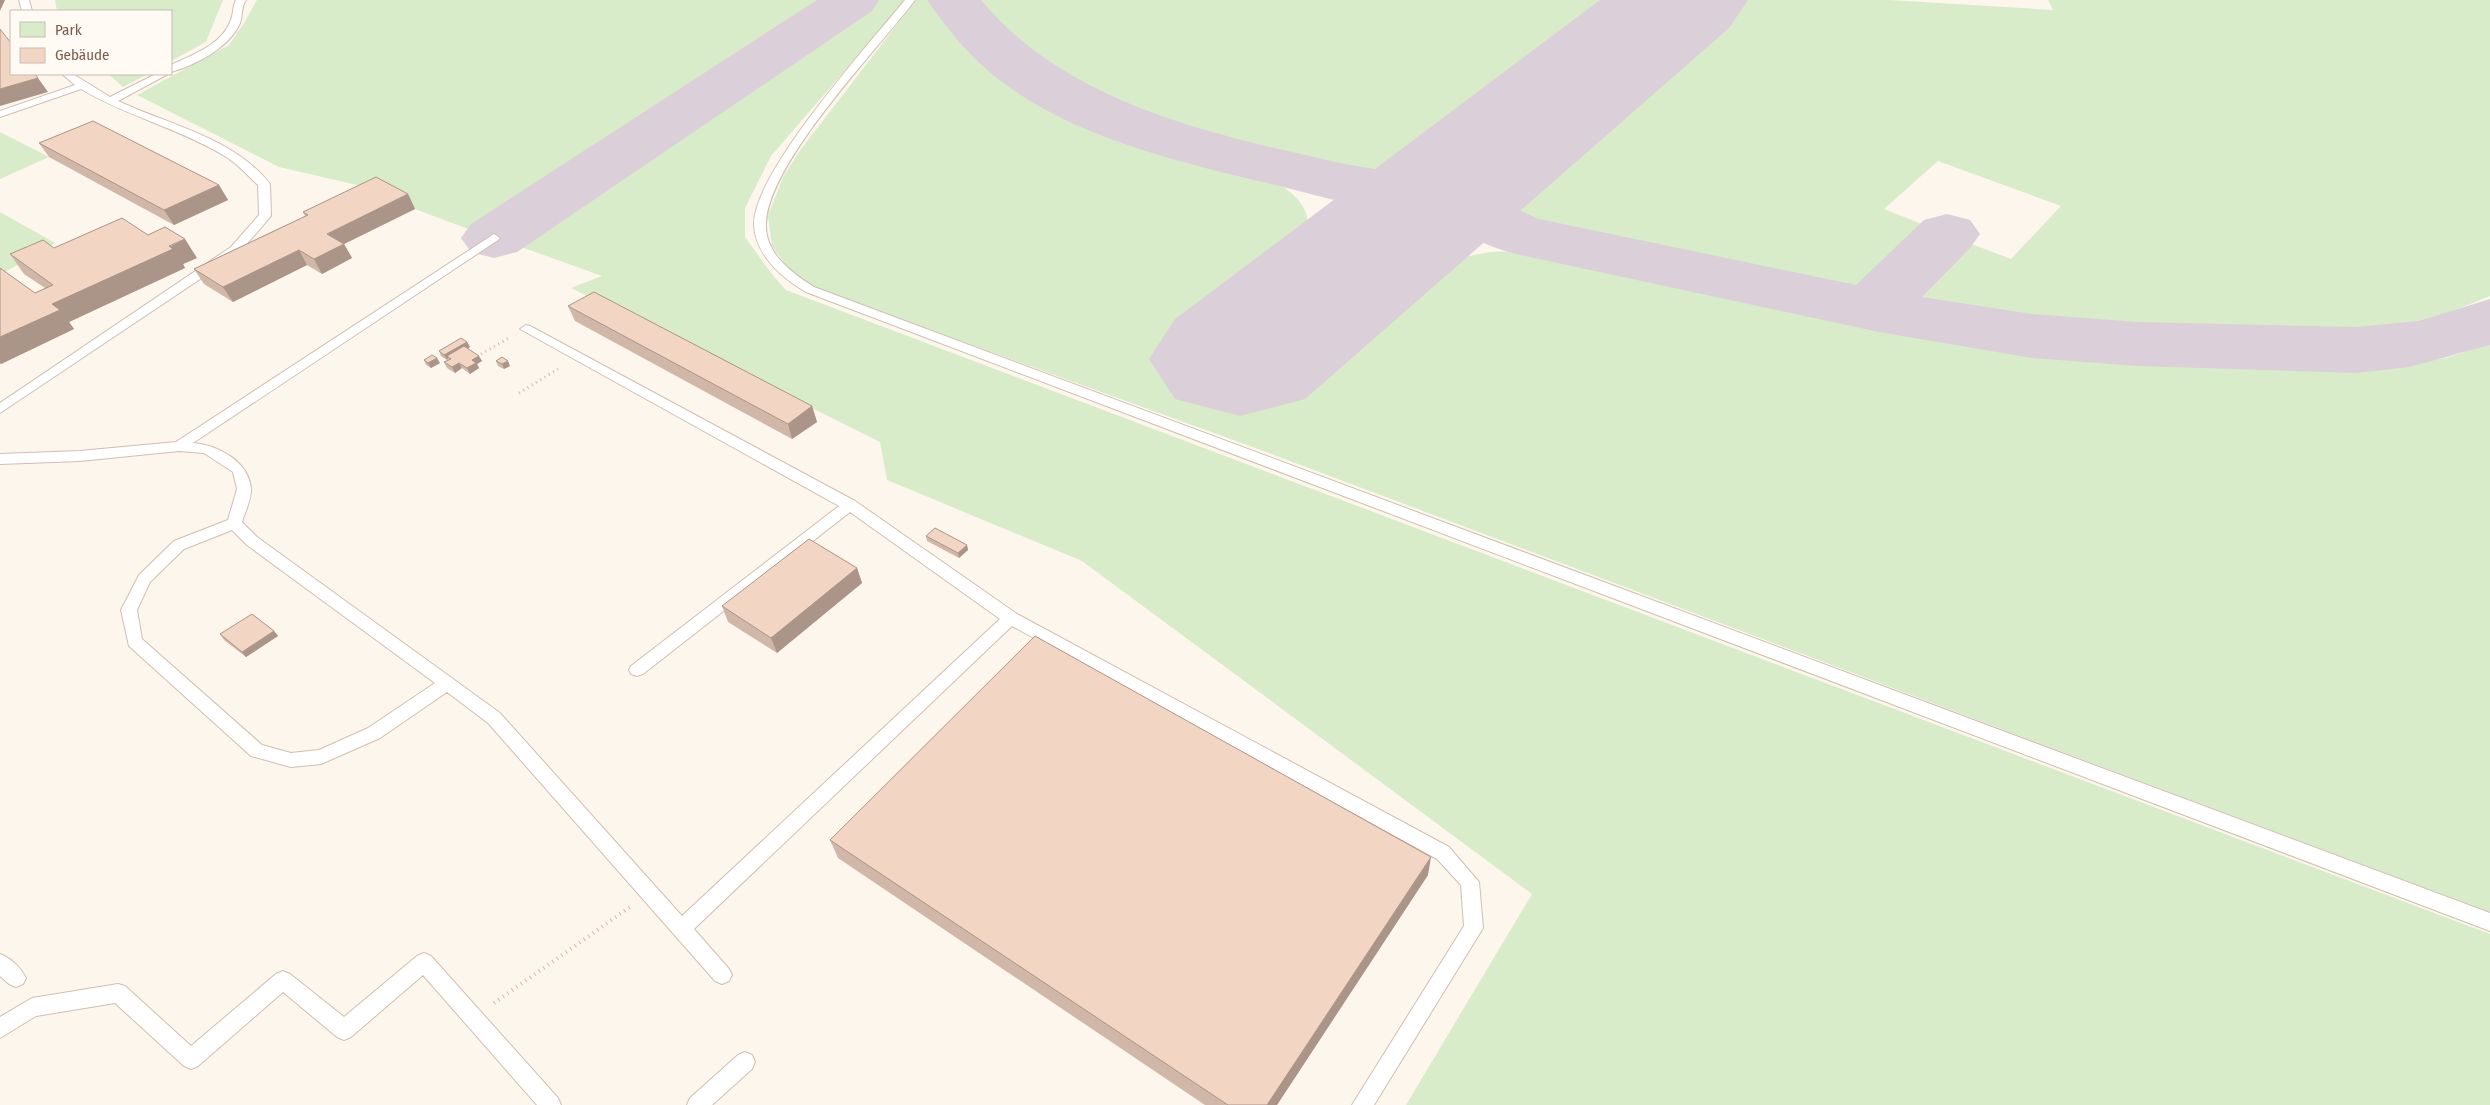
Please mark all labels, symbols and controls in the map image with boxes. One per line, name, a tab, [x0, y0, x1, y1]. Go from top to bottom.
legend	[10, 10, 172, 75]
text: Park	[55, 21, 82, 39]
text: Gebäude	[55, 46, 110, 64]

